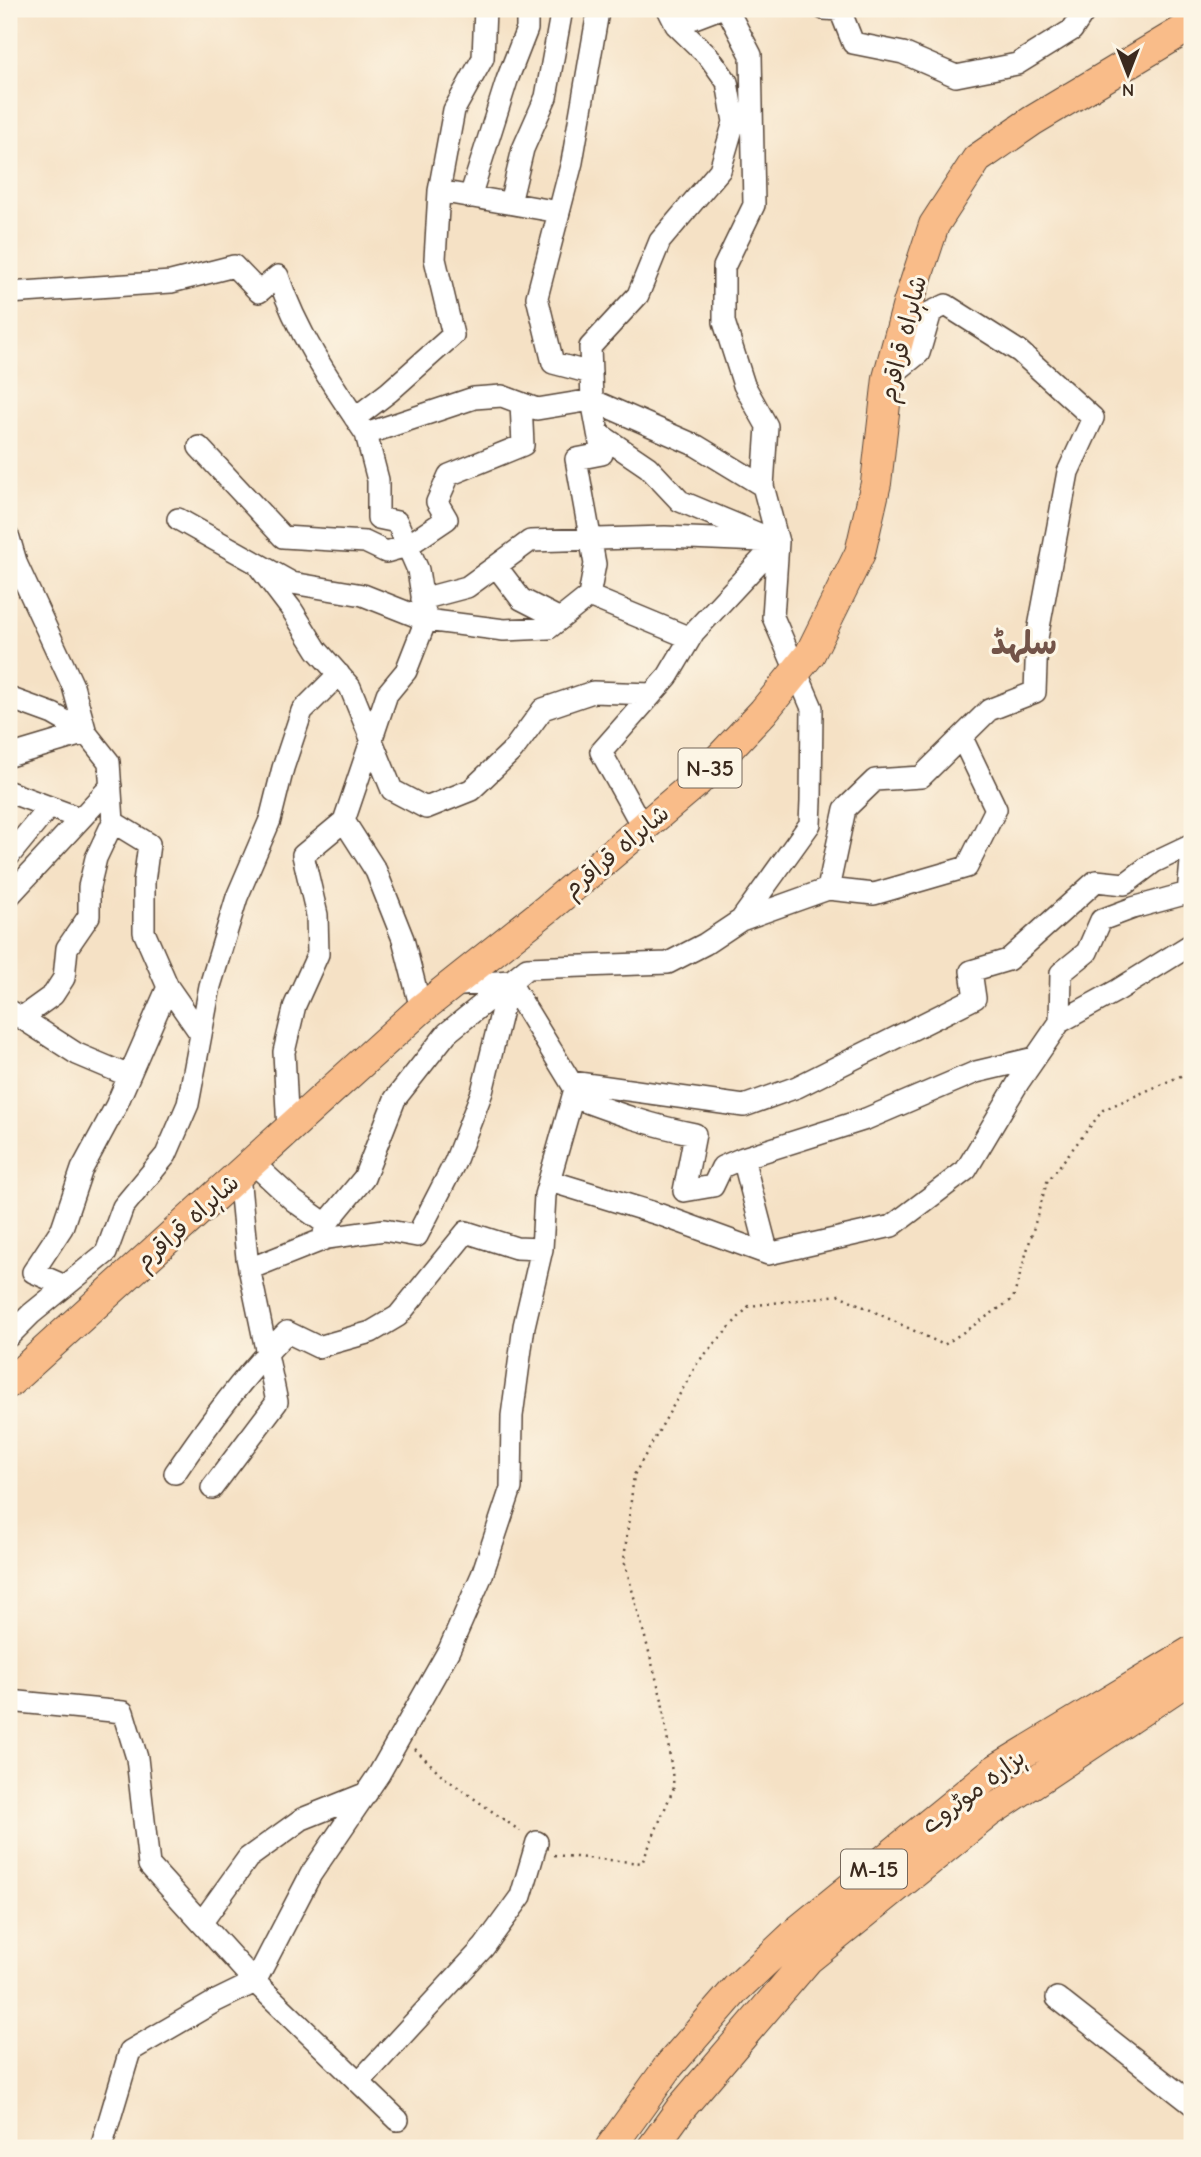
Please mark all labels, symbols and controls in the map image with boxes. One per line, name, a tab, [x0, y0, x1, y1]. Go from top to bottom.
north arrow	[1092, 38, 1162, 108]
text: N	[1122, 79, 1134, 101]
street label: شاہراہ قراقرم	[874, 273, 936, 406]
district label: سلہڈ	[991, 625, 1057, 663]
road number: N-35	[678, 748, 742, 788]
street label: شاہراہ قراقرم	[557, 799, 677, 906]
street label: شاہراہ قراقرم	[130, 1168, 247, 1279]
street label: ہزارہ موٹروے	[915, 1743, 1033, 1842]
road number: M-15	[841, 1850, 907, 1888]

